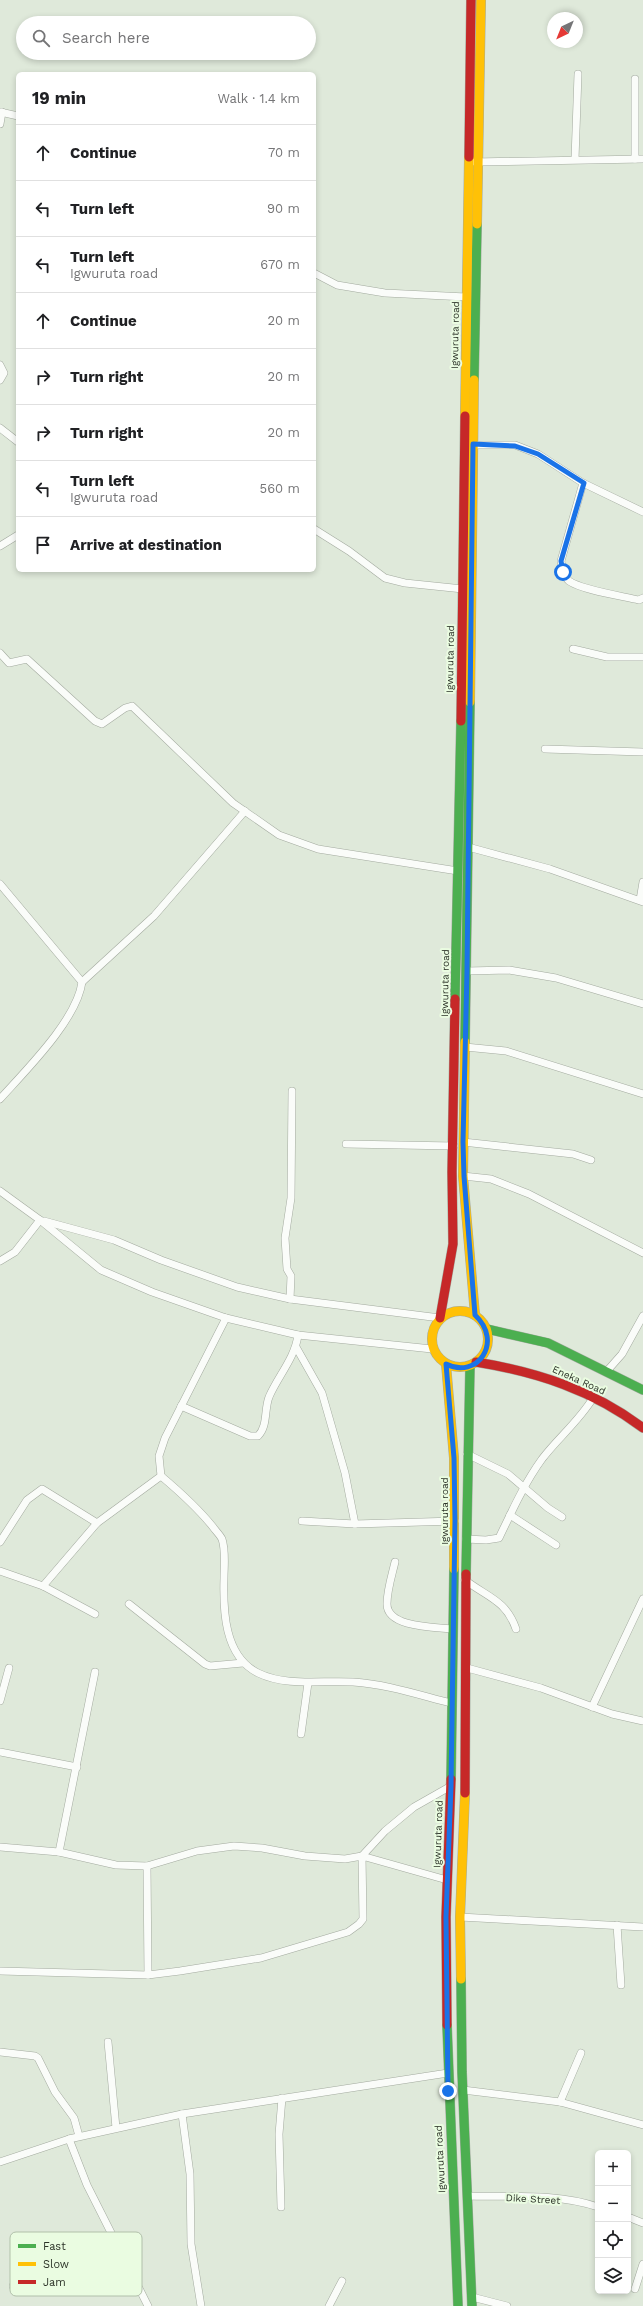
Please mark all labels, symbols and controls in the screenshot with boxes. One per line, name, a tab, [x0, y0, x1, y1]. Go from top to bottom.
north arrow	[547, 12, 583, 48]
search box	[16, 16, 316, 60]
icon: search	[30, 27, 52, 49]
text: Search here	[62, 29, 150, 47]
text: 19 min	[32, 88, 86, 108]
text: Walk · 1.4 km	[218, 91, 300, 106]
icon: ahead	[32, 142, 54, 164]
text: Continue	[70, 144, 137, 162]
text: 70 m	[268, 145, 300, 160]
icon: left	[32, 198, 54, 220]
text: Turn left	[70, 200, 134, 218]
text: 90 m	[267, 201, 300, 216]
text: Turn left	[70, 248, 134, 266]
icon: left	[32, 254, 54, 276]
text: 670 m	[260, 257, 300, 272]
text: Igwuruta road	[70, 266, 158, 281]
street label: Igwuruta road	[449, 301, 461, 369]
icon: ahead	[32, 310, 54, 332]
text: Continue	[70, 312, 137, 330]
text: 20 m	[268, 313, 300, 328]
icon: right	[32, 366, 54, 388]
text: Turn right	[70, 368, 143, 386]
text: 20 m	[268, 369, 300, 384]
icon: right	[32, 422, 54, 444]
text: Turn right	[70, 424, 143, 442]
text: 20 m	[268, 425, 300, 440]
text: Turn left	[70, 472, 134, 490]
icon: left	[32, 478, 54, 500]
text: 560 m	[260, 481, 300, 496]
text: Igwuruta road	[70, 490, 158, 505]
icon: arrive	[32, 534, 54, 556]
text: Arrive at destination	[70, 536, 222, 554]
route start	[554, 563, 572, 581]
street label: Igwuruta road	[444, 625, 456, 693]
street label: Igwuruta road	[439, 949, 451, 1017]
street label: Eneka Road	[551, 1363, 607, 1397]
street label: Igwuruta road	[439, 1477, 450, 1545]
street label: Igwuruta road	[431, 1800, 445, 1868]
route end	[439, 2082, 457, 2100]
street label: Igwuruta road	[433, 2125, 447, 2193]
map controls	[595, 2150, 631, 2294]
button: +	[595, 2150, 631, 2186]
button: −	[595, 2186, 631, 2222]
street label: Dike Street	[505, 2192, 561, 2206]
button: locate	[595, 2222, 631, 2258]
legend	[10, 2232, 142, 2296]
text: Fast	[43, 2240, 66, 2253]
text: Slow	[43, 2258, 69, 2271]
button: layers	[595, 2258, 631, 2294]
text: Jam	[43, 2276, 66, 2289]

